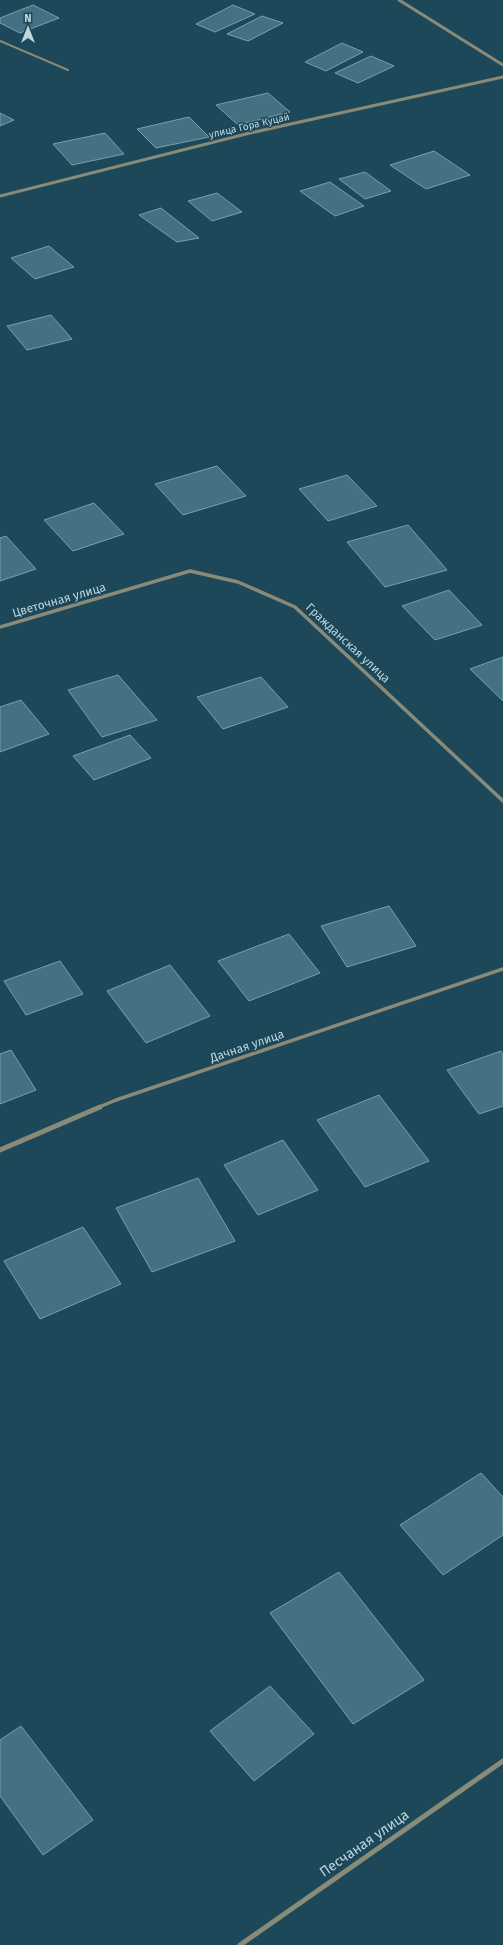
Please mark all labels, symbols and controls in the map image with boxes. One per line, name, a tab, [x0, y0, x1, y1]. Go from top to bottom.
north arrow	[8, 8, 48, 48]
text: N	[24, 12, 32, 25]
street label: улица Гора Куцай	[208, 111, 291, 141]
street label: Цветочная улица	[11, 580, 107, 620]
street label: Гражданская улица	[303, 600, 393, 686]
street label: Дачная улица	[207, 1027, 286, 1066]
street label: Песчаная улица	[316, 1806, 412, 1881]

